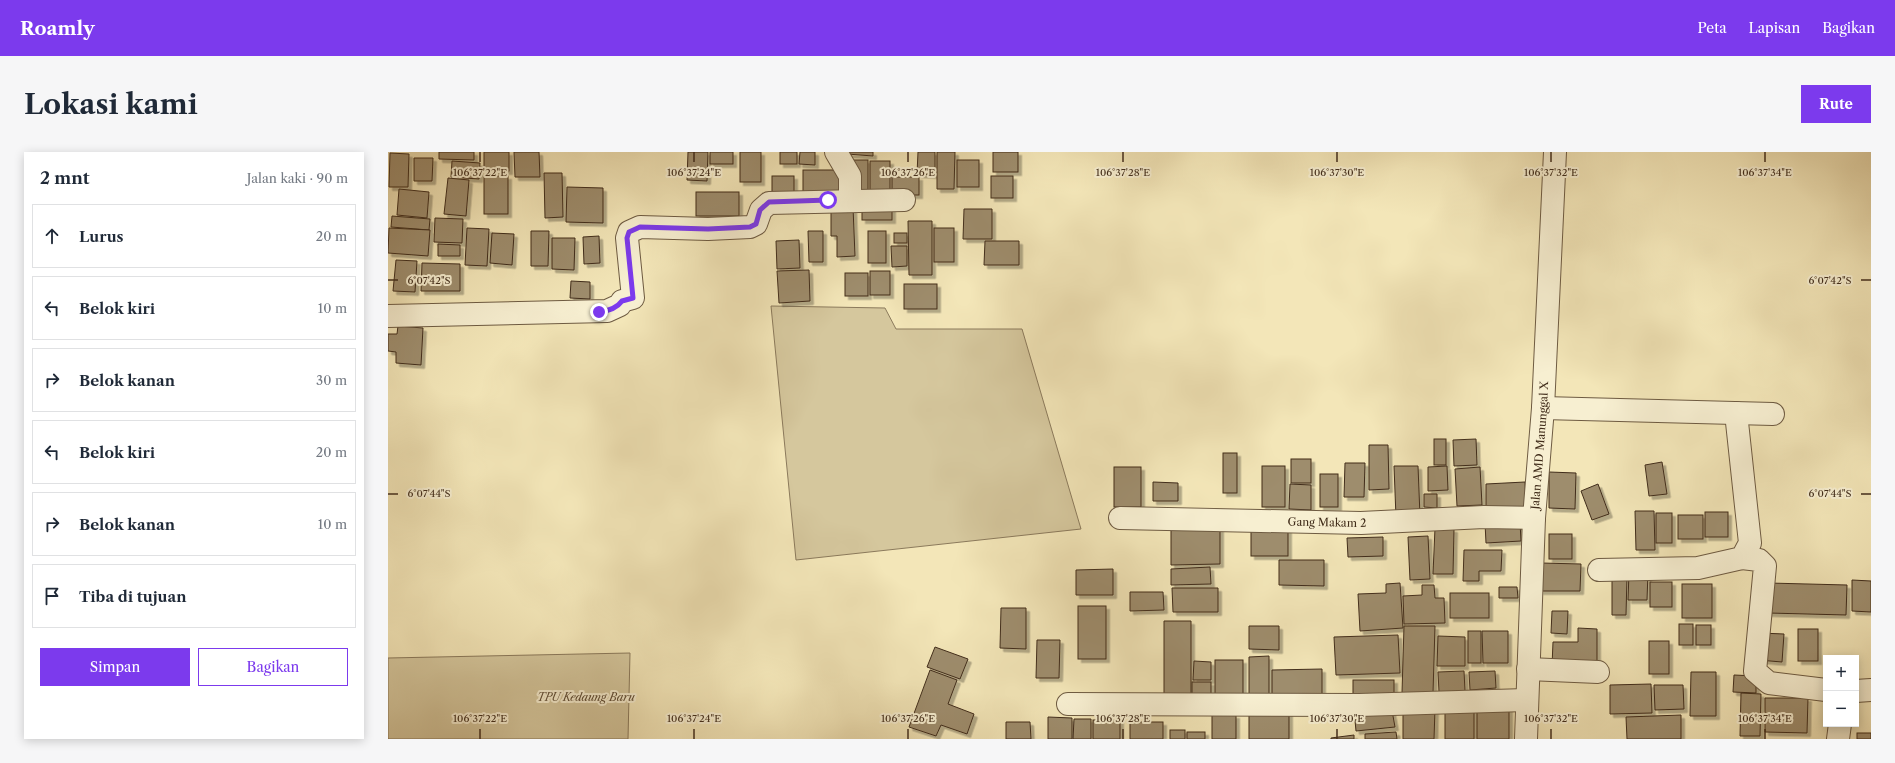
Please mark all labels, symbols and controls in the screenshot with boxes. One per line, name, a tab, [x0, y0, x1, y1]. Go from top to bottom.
text: Roamly	[20, 17, 95, 40]
text: Peta	[1697, 19, 1727, 37]
text: Lapisan	[1749, 19, 1800, 37]
text: Bagikan	[1822, 19, 1875, 37]
button: Rute	[1801, 85, 1871, 123]
text: Lokasi kami	[24, 87, 198, 121]
text: 106°37'22"E	[453, 166, 507, 179]
text: 106°37'24"E	[667, 166, 721, 179]
text: 106°37'26"E	[881, 166, 935, 179]
text: 106°37'28"E	[1096, 166, 1150, 179]
text: 106°37'30"E	[1310, 166, 1364, 179]
text: 106°37'32"E	[1524, 166, 1578, 179]
text: 106°37'34"E	[1738, 166, 1792, 179]
text: 2 mnt	[40, 168, 90, 188]
text: Jalan kaki · 90 m	[247, 170, 348, 186]
route start	[819, 191, 837, 209]
icon: ahead	[41, 225, 63, 247]
text: Lurus	[79, 227, 124, 246]
text: 20 m	[316, 228, 347, 244]
text: 6°07'42"S	[407, 274, 451, 287]
text: 6°07'42"S	[1808, 274, 1852, 287]
icon: left	[41, 297, 63, 319]
text: Belok kiri	[79, 299, 155, 318]
text: 10 m	[318, 300, 347, 316]
route end	[590, 303, 608, 321]
icon: right	[41, 369, 63, 391]
text: Belok kanan	[79, 371, 175, 390]
text: 30 m	[316, 372, 347, 388]
street label: Jalan AMD Manunggal X	[1528, 381, 1551, 512]
icon: left	[41, 441, 63, 463]
text: Belok kiri	[79, 443, 155, 462]
text: 20 m	[316, 444, 347, 460]
text: 6°07'44"S	[407, 487, 451, 500]
text: 6°07'44"S	[1808, 487, 1852, 500]
icon: right	[41, 513, 63, 535]
street label: Gang Makam 2	[1287, 514, 1367, 530]
text: Belok kanan	[79, 515, 175, 534]
text: 10 m	[318, 516, 347, 532]
icon: arrive	[41, 585, 63, 607]
text: Tiba di tujuan	[79, 587, 187, 606]
button: Simpan	[40, 648, 190, 686]
button: Bagikan	[198, 648, 348, 686]
map controls	[1823, 655, 1859, 727]
button: +	[1823, 655, 1859, 691]
park label: TPU Kedaung Baru	[537, 690, 635, 704]
button: −	[1823, 691, 1859, 727]
text: 106°37'22"E	[453, 712, 507, 725]
text: 106°37'24"E	[667, 712, 721, 725]
text: 106°37'26"E	[881, 712, 935, 725]
text: 106°37'28"E	[1096, 712, 1150, 725]
text: 106°37'30"E	[1310, 712, 1364, 725]
text: 106°37'32"E	[1524, 712, 1578, 725]
text: 106°37'34"E	[1738, 712, 1792, 725]

